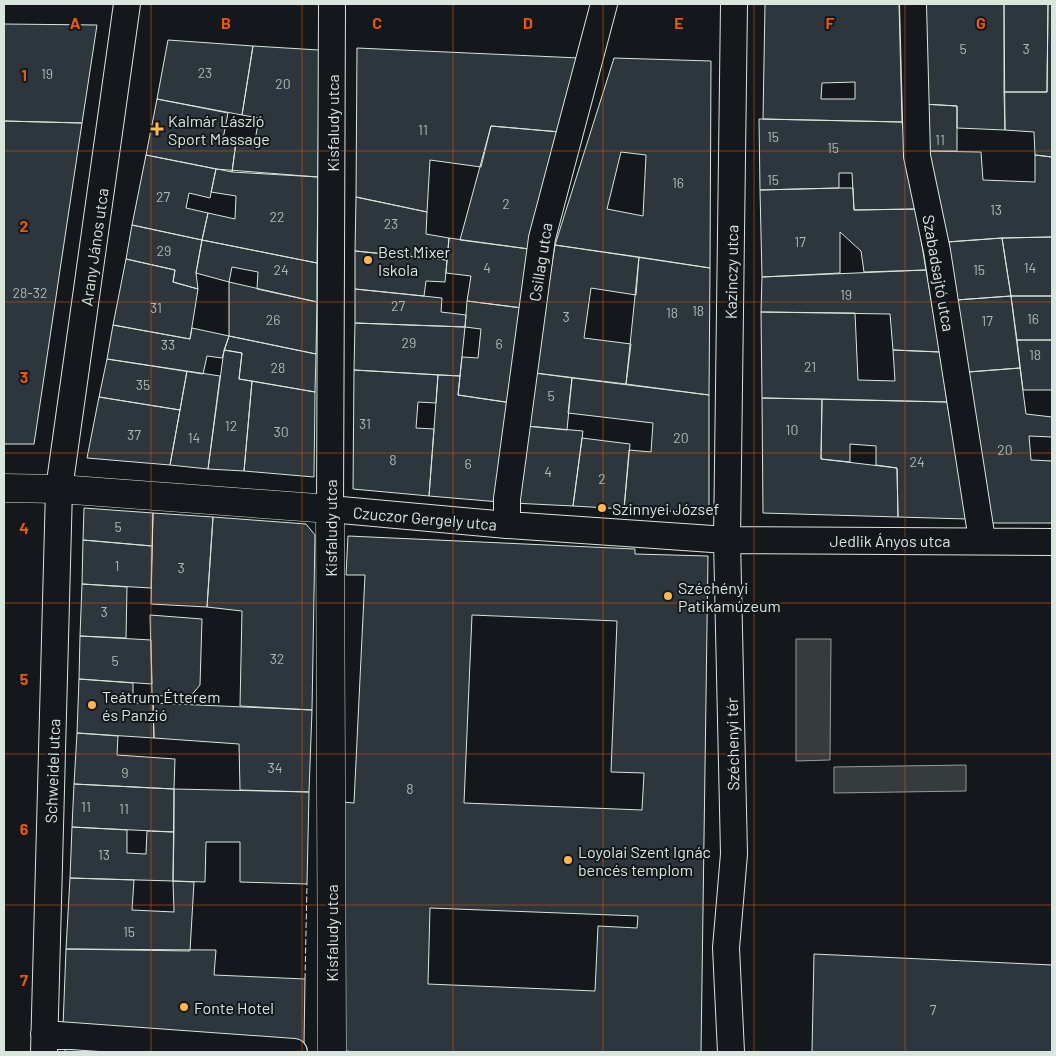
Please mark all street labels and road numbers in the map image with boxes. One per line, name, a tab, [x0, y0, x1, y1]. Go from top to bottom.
street label: Kisfaludy utca	[323, 74, 342, 172]
street label: Arany János utca	[76, 187, 112, 307]
street label: Szabadsajtó utca	[919, 213, 959, 333]
street label: Csillag utca	[524, 221, 556, 303]
street label: Kazinczy utca	[721, 225, 741, 319]
street label: Kisfaludy utca	[321, 479, 340, 577]
street label: Czuczor Gergely utca	[352, 502, 498, 534]
street label: Jedlik Ányos utca	[829, 531, 951, 550]
street label: Széchenyi tér	[722, 697, 742, 791]
street label: Schweidel utca	[41, 718, 63, 824]
street label: Kisfaludy utca	[322, 884, 341, 982]

